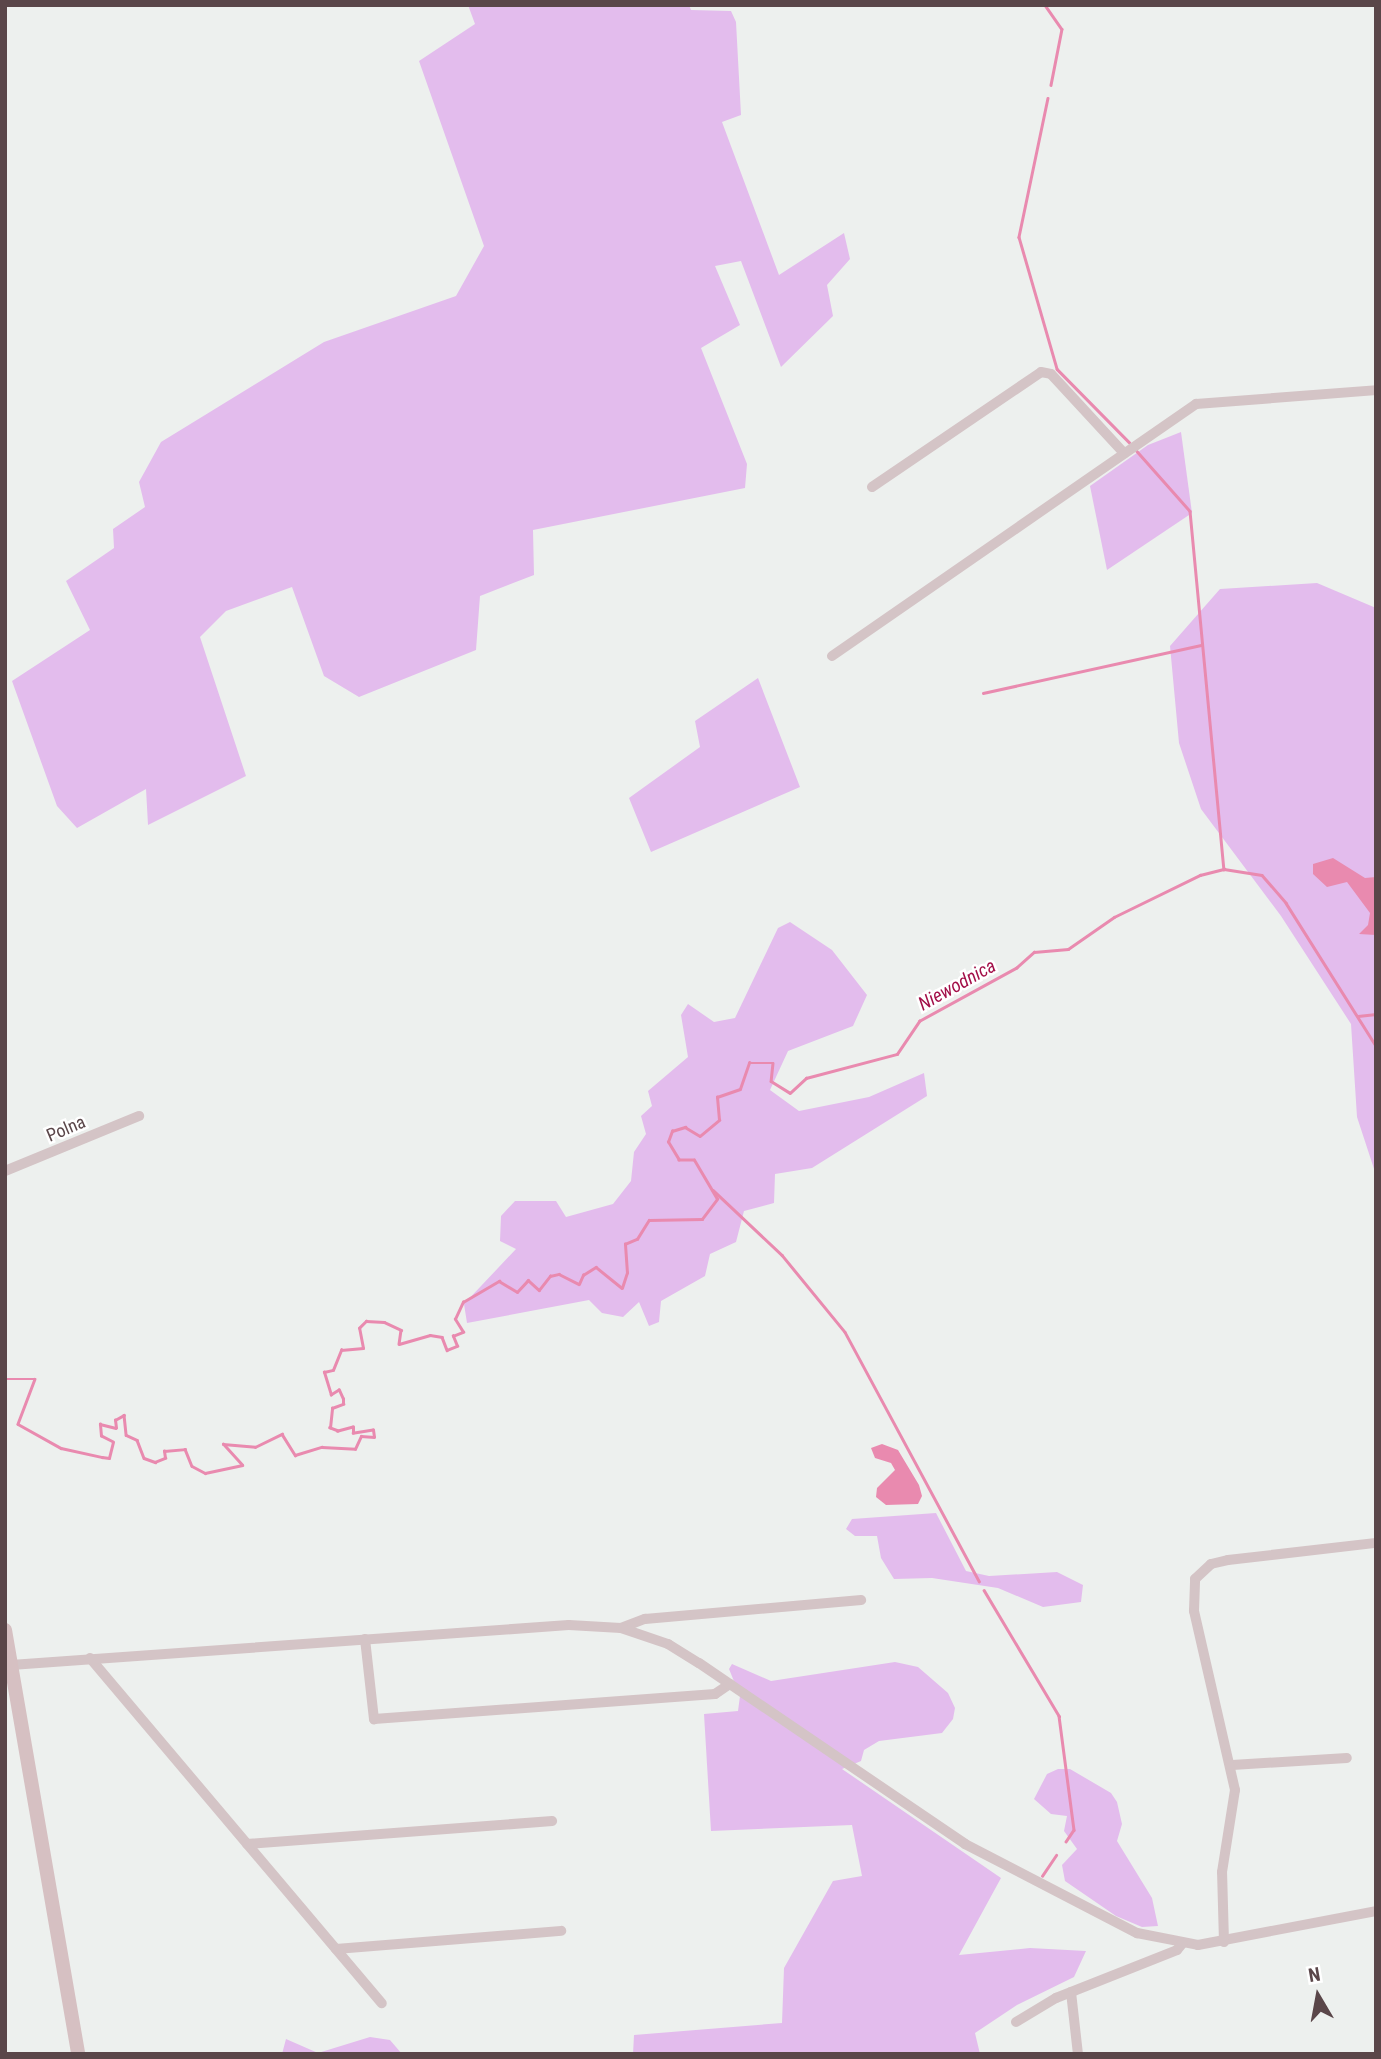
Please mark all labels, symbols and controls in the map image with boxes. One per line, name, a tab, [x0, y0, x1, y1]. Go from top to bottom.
water label: Niewodnica	[914, 954, 1000, 1016]
street label: Polna	[43, 1111, 89, 1147]
north arrow	[1283, 1961, 1353, 2031]
text: N	[1307, 1962, 1322, 1987]

